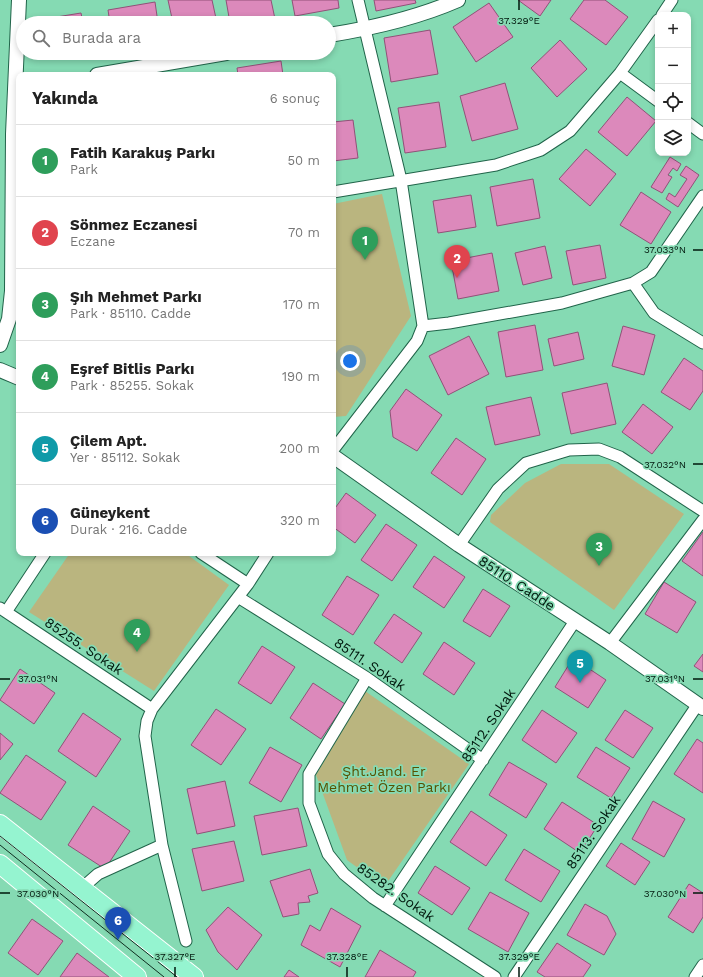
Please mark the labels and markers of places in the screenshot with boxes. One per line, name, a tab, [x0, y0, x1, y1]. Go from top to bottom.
pin: 1	[352, 227, 378, 260]
pin: 2	[444, 245, 470, 278]
pin: 3	[586, 533, 612, 566]
pin: 4	[124, 619, 150, 652]
pin: 5	[567, 650, 593, 683]
pin: 6	[105, 907, 131, 940]

